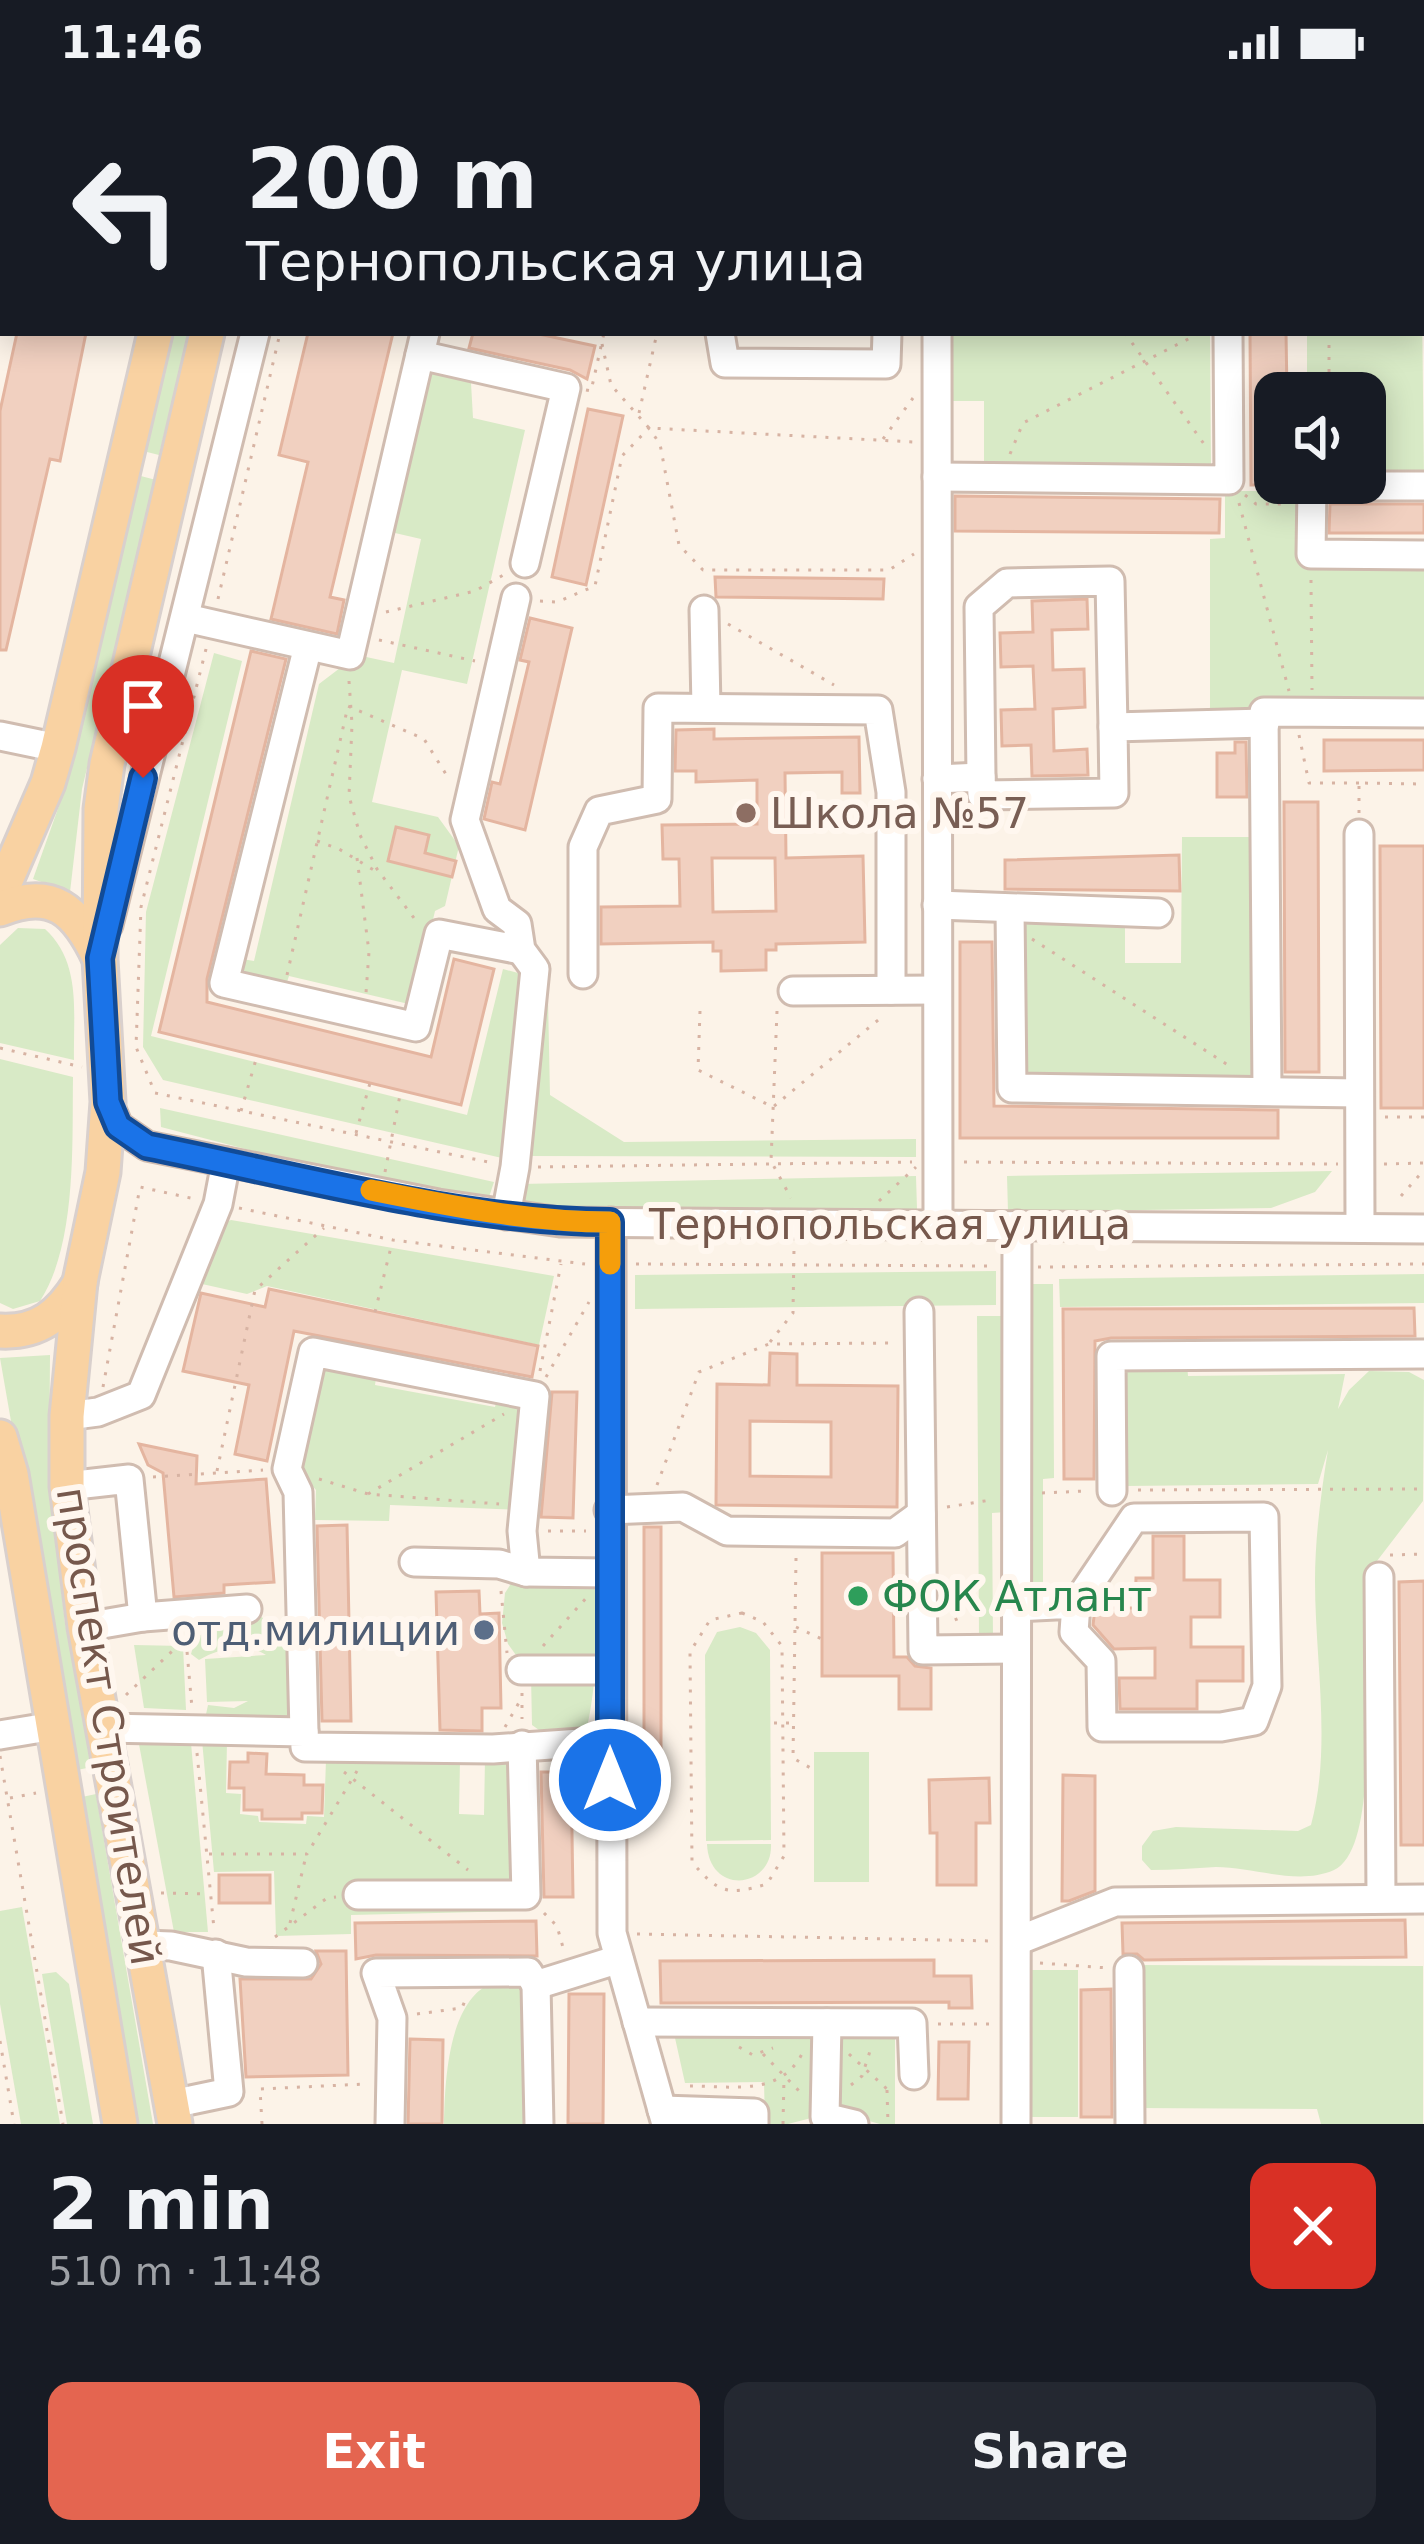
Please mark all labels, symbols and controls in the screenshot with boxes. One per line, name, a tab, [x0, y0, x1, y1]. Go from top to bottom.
text: 11:46	[60, 16, 203, 69]
text: 200 m	[246, 130, 538, 228]
icon: left	[48, 132, 204, 288]
text: Тернопольская улица	[246, 230, 866, 293]
map controls	[1254, 372, 1386, 504]
button: sound	[1254, 372, 1386, 504]
pin	[92, 655, 194, 778]
icon: arrive	[110, 673, 176, 739]
place label: Школа №57	[770, 789, 1029, 838]
marker: Школа №57	[733, 800, 759, 826]
street label: Тернопольская улица	[648, 1200, 1131, 1249]
street label: проспект Строителей	[47, 1484, 170, 1968]
place label: ФОК Атлант	[882, 1572, 1152, 1621]
marker: ФОК Атлант	[845, 1583, 871, 1609]
place label: отд.милиции	[171, 1606, 460, 1655]
marker: отд.милиции	[471, 1617, 497, 1643]
position arrow	[547, 1717, 673, 1843]
text: 2 min	[48, 2162, 274, 2246]
button: close	[1250, 2163, 1376, 2289]
text: 510 m · 11:48	[48, 2249, 322, 2294]
button: Exit	[48, 2382, 700, 2520]
button: Share	[724, 2382, 1376, 2520]

